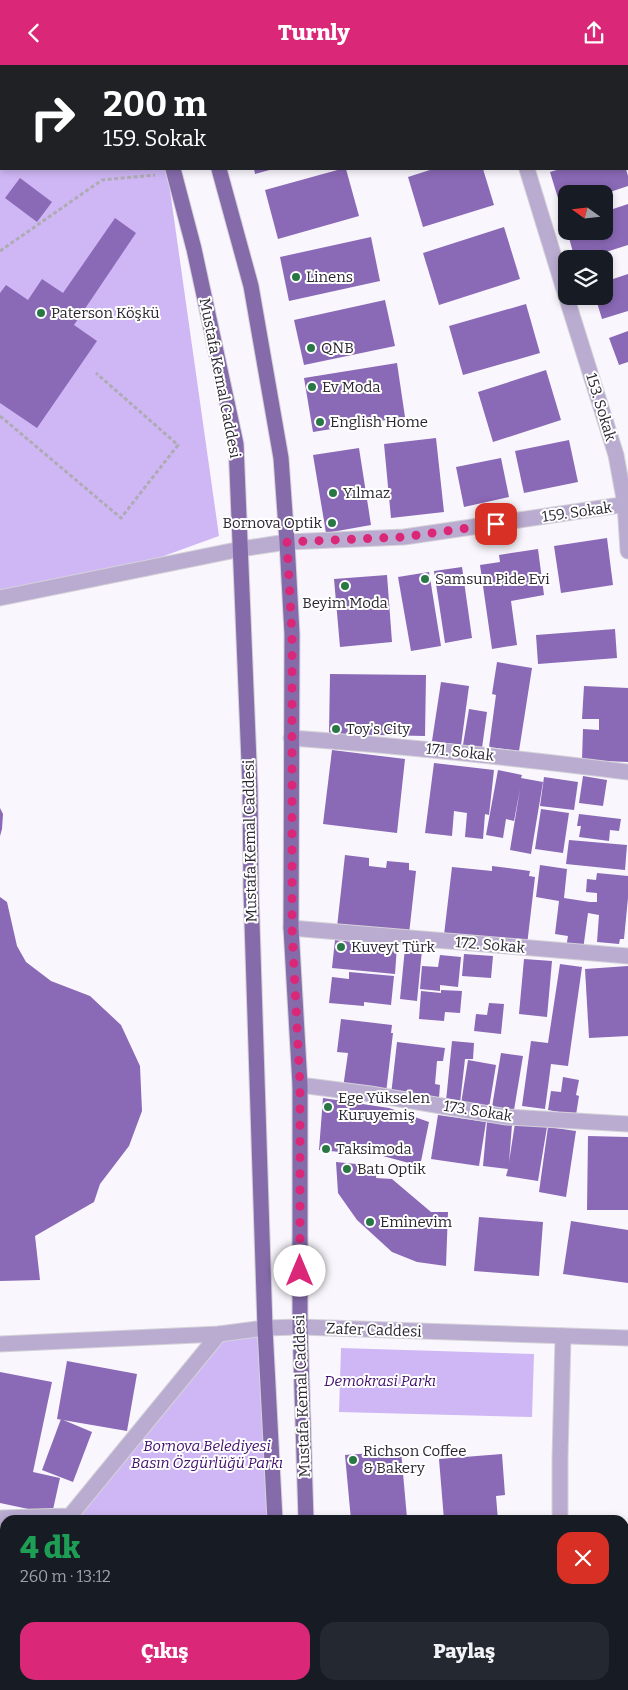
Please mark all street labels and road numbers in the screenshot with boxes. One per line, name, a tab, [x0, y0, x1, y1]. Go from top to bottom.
street label: Mustafa Kemal Caddesi	[196, 296, 244, 460]
street label: 153. Sokak	[582, 371, 620, 444]
street label: 159. Sokak	[541, 498, 614, 526]
street label: 171. Sokak	[425, 739, 495, 765]
street label: Mustafa Kemal Caddesi	[240, 759, 260, 923]
street label: 172. Sokak	[454, 933, 526, 957]
street label: 173. Sokak	[442, 1097, 514, 1125]
street label: Mustafa Kemal Caddesi	[290, 1314, 314, 1478]
street label: Zafer Caddesi	[326, 1319, 423, 1341]

